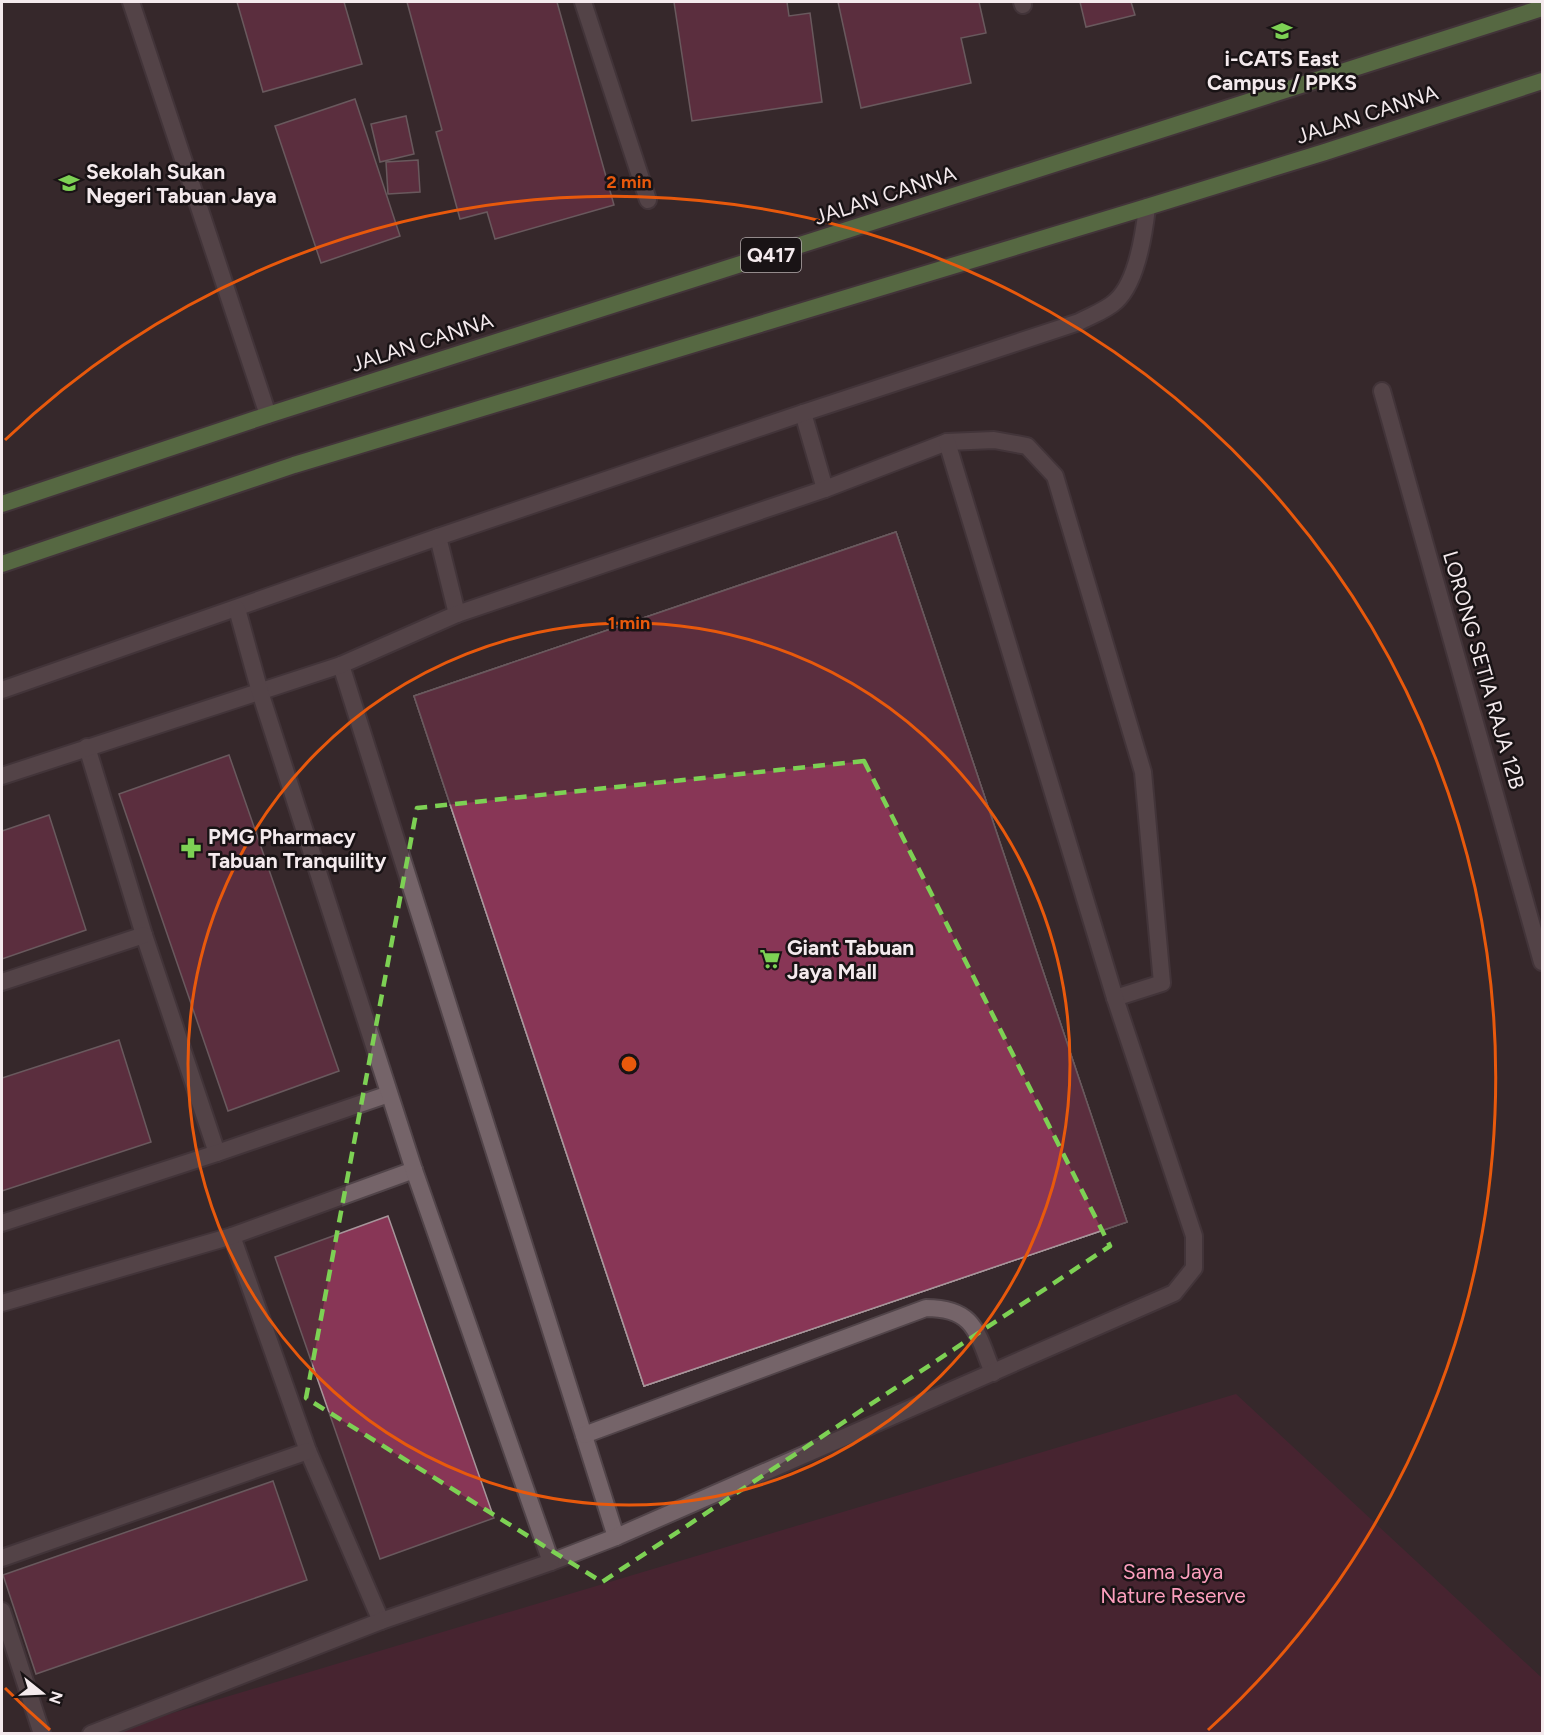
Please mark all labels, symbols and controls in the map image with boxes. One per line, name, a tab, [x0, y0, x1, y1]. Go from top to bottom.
school or university icon: i-CATS East Campus / PPKS	[1270, 19, 1294, 43]
place label: i-CATS East Campus / PPKS	[1207, 46, 1357, 95]
street label: JALAN CANNA	[1293, 79, 1441, 149]
place label: Sekolah Sukan Negeri Tabuan Jaya	[86, 159, 277, 208]
street label: JALAN CANNA	[811, 160, 959, 230]
school or university icon: Sekolah Sukan Negeri Tabuan Jaya	[57, 171, 81, 195]
text: 2 min	[606, 171, 652, 193]
road number: Q417	[741, 238, 801, 272]
street label: JALAN CANNA	[348, 307, 496, 377]
street label: LORONG SETIA RAJA 12B	[1438, 548, 1530, 792]
text: 1 min	[608, 612, 650, 634]
place label: PMG Pharmacy Tabuan Tranquility	[208, 824, 387, 873]
pharmacy icon: PMG Pharmacy Tabuan Tranquility	[179, 836, 203, 860]
place label: Giant Tabuan Jaya Mall	[787, 935, 914, 984]
supermarket icon: Giant Tabuan Jaya Mall	[758, 947, 782, 971]
centre of rings	[619, 1054, 639, 1074]
park label: Sama Jaya Nature Reserve	[1100, 1559, 1246, 1608]
north arrow	[12, 1663, 72, 1723]
text: N	[45, 1689, 67, 1706]

